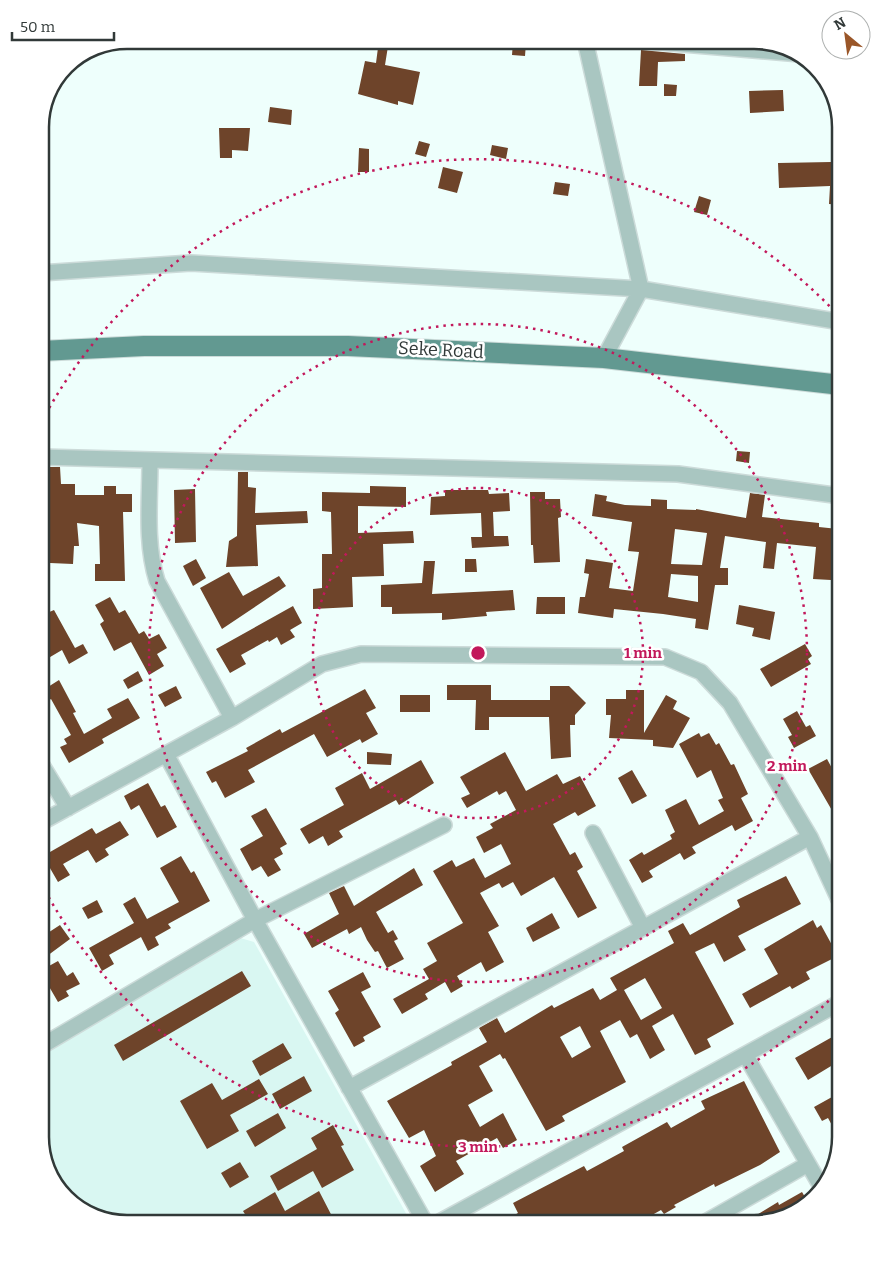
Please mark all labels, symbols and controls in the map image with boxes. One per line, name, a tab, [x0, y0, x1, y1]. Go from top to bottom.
scale bar	[12, 10, 115, 42]
north arrow	[821, 10, 871, 60]
text: N	[831, 14, 849, 34]
text: 50 m	[20, 18, 56, 36]
street label: Seke Road	[398, 337, 485, 363]
centre of rings	[469, 644, 487, 662]
text: 1 min	[624, 644, 662, 662]
text: 2 min	[767, 757, 807, 775]
text: 3 min	[458, 1138, 498, 1156]

